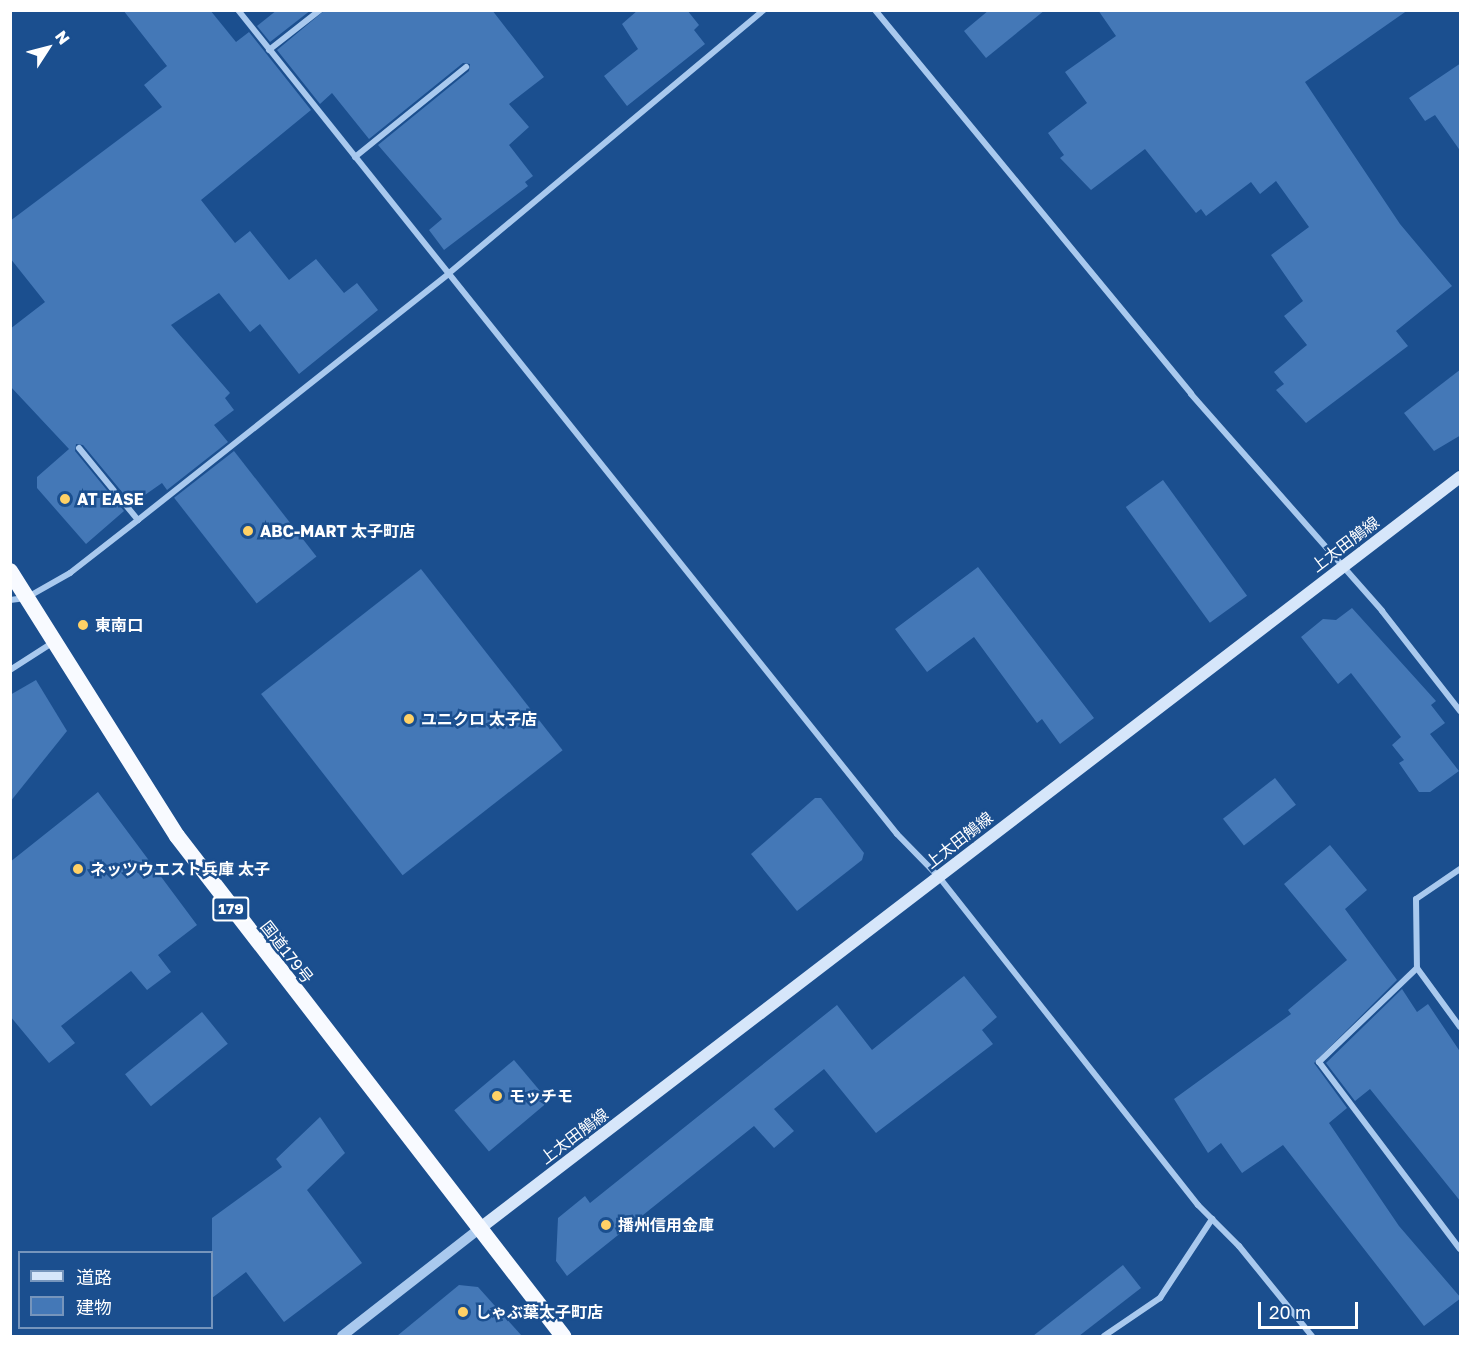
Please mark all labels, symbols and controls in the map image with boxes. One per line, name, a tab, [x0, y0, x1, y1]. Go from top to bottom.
north arrow	[18, 18, 78, 78]
text: N	[51, 27, 74, 48]
place label: AT EASE	[77, 489, 144, 509]
marker: AT EASE	[58, 492, 72, 506]
street label: 上太田鵤線	[1307, 512, 1383, 576]
place label: ABC-MART 太子町店	[260, 521, 415, 541]
marker: ABC-MART 太子町店	[241, 524, 255, 538]
place label: 東南口	[95, 615, 143, 635]
marker: 東南口	[76, 618, 90, 632]
place label: ユニクロ 太子店	[421, 709, 537, 729]
marker: ユニクロ 太子店	[402, 712, 416, 726]
street label: 上太田鵤線	[922, 808, 996, 872]
place label: ネッツウエスト兵庫 太子	[90, 859, 270, 879]
marker: ネッツウエスト兵庫 太子	[71, 862, 85, 876]
road number: 179	[212, 897, 250, 921]
street label: 国道179号	[257, 917, 317, 987]
place label: モッチモ	[509, 1086, 573, 1106]
marker: モッチモ	[490, 1089, 504, 1103]
street label: 上太田鵤線	[536, 1104, 612, 1168]
place label: 播州信用金庫	[618, 1215, 714, 1235]
marker: 播州信用金庫	[599, 1218, 613, 1232]
legend	[18, 1251, 213, 1329]
text: 道路	[76, 1266, 112, 1288]
scale bar	[1261, 1290, 1362, 1328]
text: 建物	[76, 1296, 112, 1318]
text: 20 m	[1269, 1301, 1311, 1323]
place label: しゃぶ葉太子町店	[475, 1302, 603, 1322]
marker: しゃぶ葉太子町店	[456, 1305, 470, 1319]

